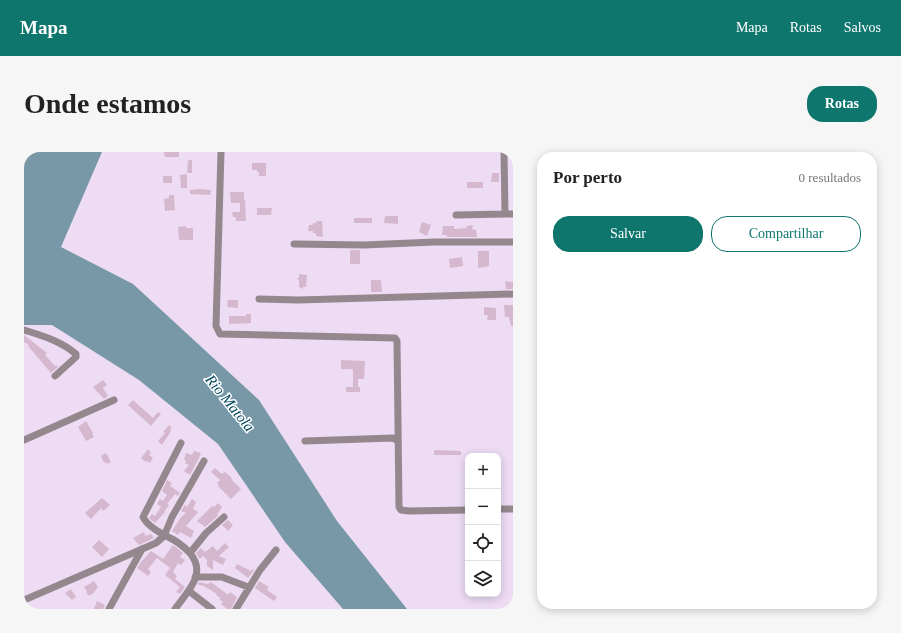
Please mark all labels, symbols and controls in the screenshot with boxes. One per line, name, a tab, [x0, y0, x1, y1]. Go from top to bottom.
text: Mapa	[20, 17, 68, 38]
text: Mapa	[736, 20, 768, 35]
text: Rotas	[790, 20, 822, 35]
text: Salvos	[844, 20, 881, 35]
button: Rotas	[807, 86, 877, 122]
text: Onde estamos	[24, 88, 191, 119]
text: Por perto	[553, 168, 622, 187]
text: 0 resultados	[799, 170, 861, 185]
button: Salvar	[553, 216, 703, 252]
button: Compartilhar	[711, 216, 861, 252]
water label: Rio Matola	[202, 371, 258, 434]
map controls	[465, 453, 501, 597]
button: +	[465, 453, 501, 489]
button: −	[465, 489, 501, 525]
button: locate	[465, 525, 501, 561]
button: layers	[465, 561, 501, 597]

